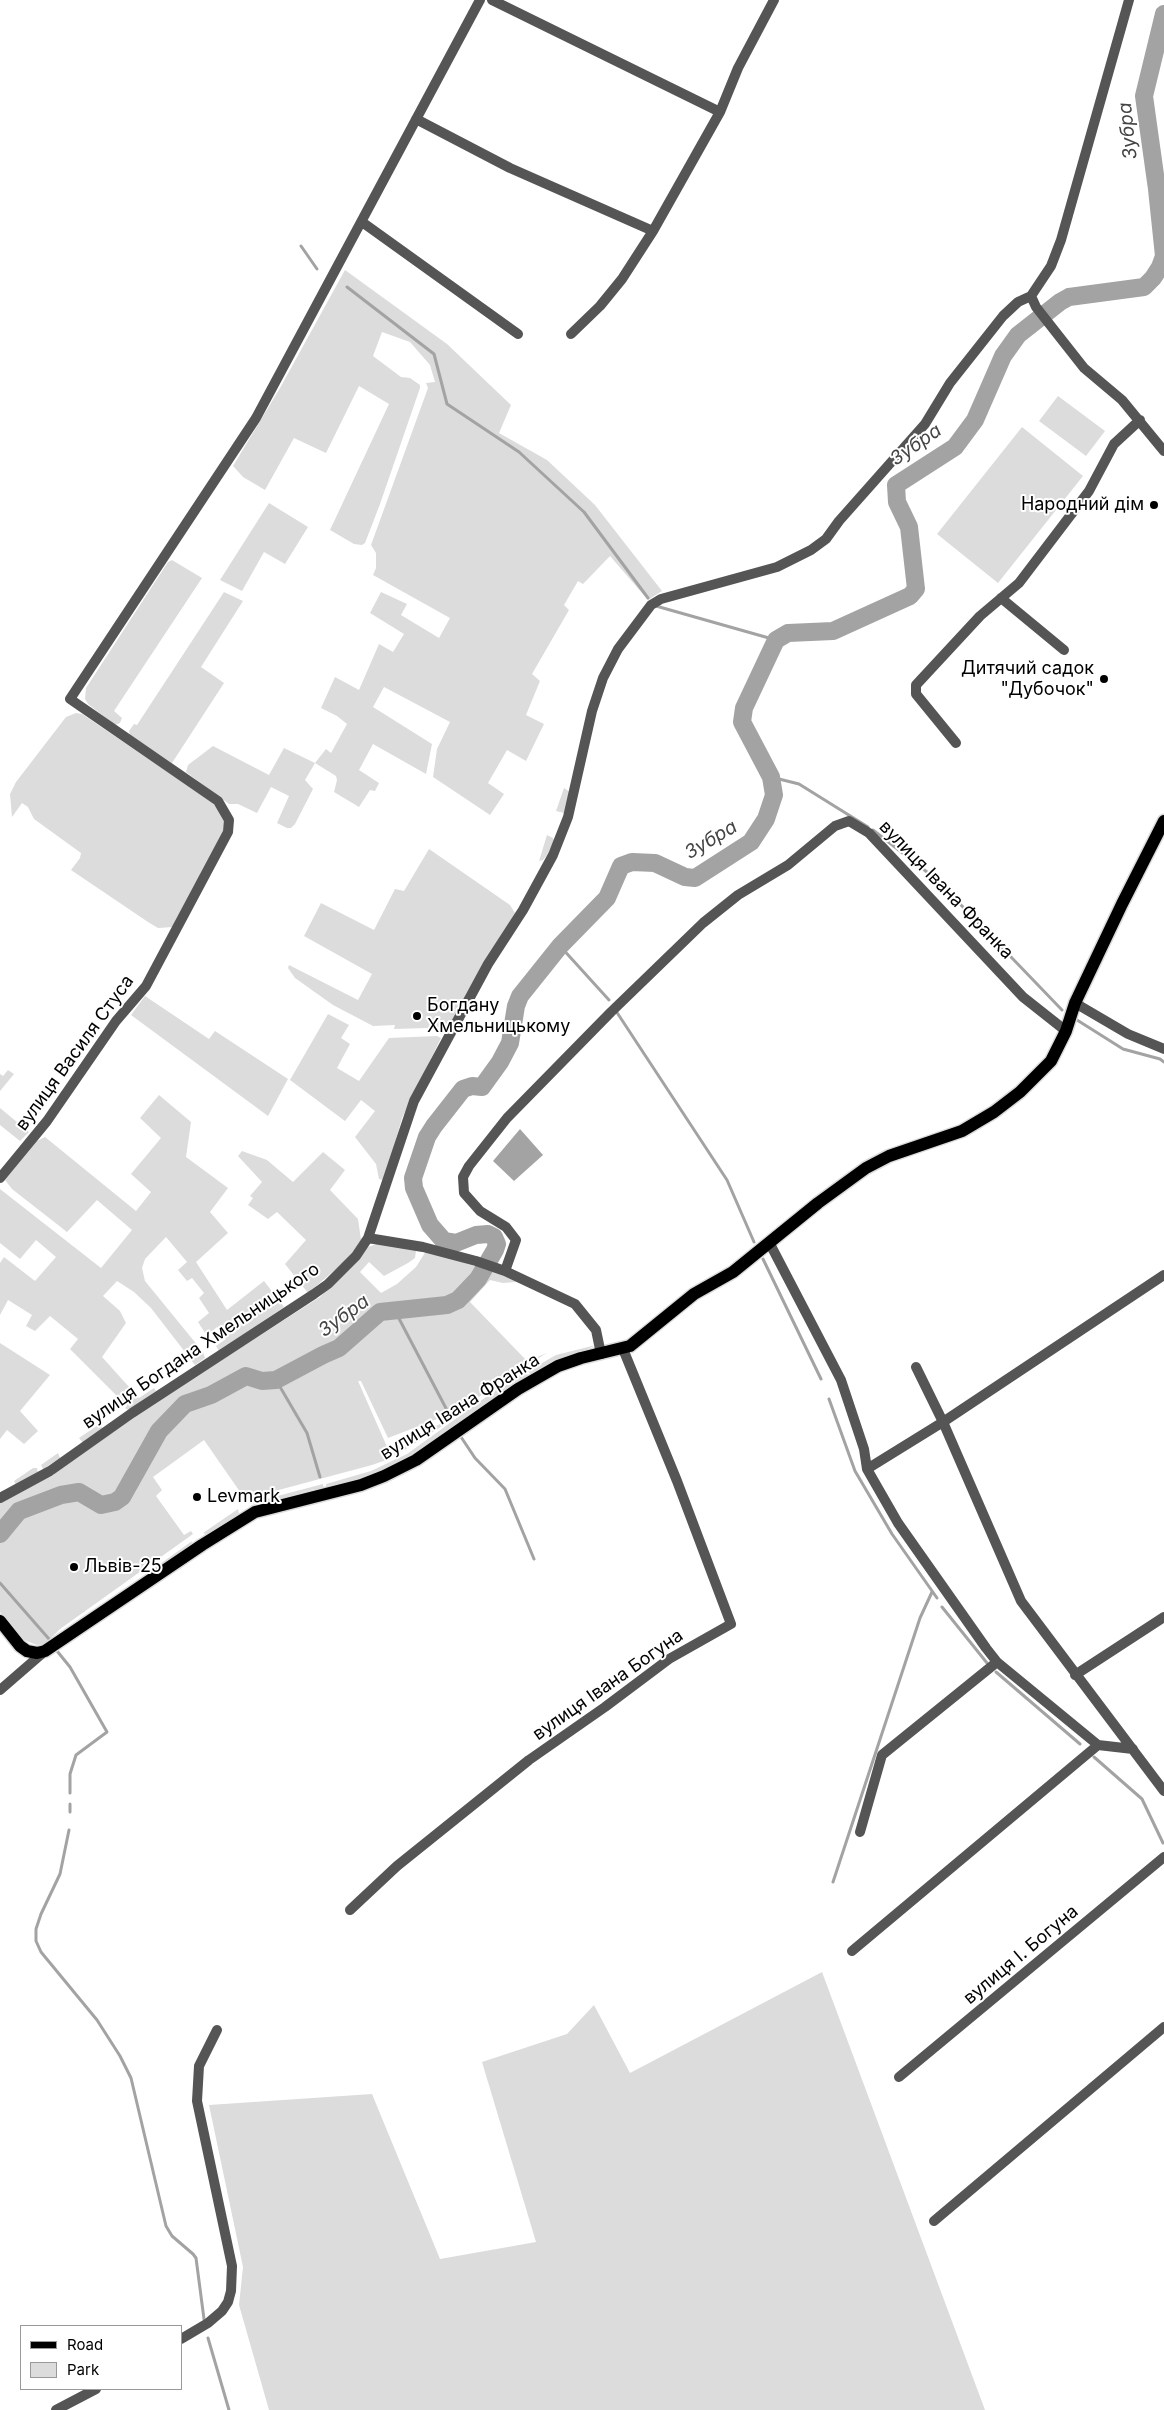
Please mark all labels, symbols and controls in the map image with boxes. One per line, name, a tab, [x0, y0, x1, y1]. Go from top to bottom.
water label: Зубра	[1114, 101, 1142, 161]
water label: Зубра	[886, 419, 946, 471]
place label: Народний дім	[1021, 494, 1144, 516]
marker: Народний дім	[1148, 499, 1160, 511]
place label: Дитячий садок "Дубочок"	[961, 658, 1094, 701]
marker: Дитячий садок "Дубочок"	[1098, 673, 1110, 685]
water label: Зубра	[681, 816, 741, 864]
street label: вулиця Івана Франка	[874, 816, 1018, 964]
street label: вулиця Василя Стуса	[11, 971, 139, 1135]
place label: Богдану Хмельницькому	[427, 995, 570, 1038]
marker: Богдану Хмельницькому	[411, 1010, 423, 1022]
street label: вулиця Богдана Хмельницького	[78, 1258, 324, 1434]
water label: Зубра	[314, 1290, 374, 1342]
street label: вулиця Івана Франка	[376, 1349, 544, 1465]
place label: Levmark	[207, 1486, 280, 1508]
marker: Levmark	[191, 1491, 203, 1503]
place label: Львів-25	[84, 1556, 162, 1578]
marker: Львів-25	[68, 1561, 80, 1573]
street label: вулиця Івана Богуна	[529, 1625, 687, 1745]
street label: вулиця І. Богуна	[959, 1901, 1083, 2009]
legend	[20, 2325, 182, 2390]
text: Road	[67, 2335, 103, 2354]
text: Park	[67, 2360, 99, 2379]

